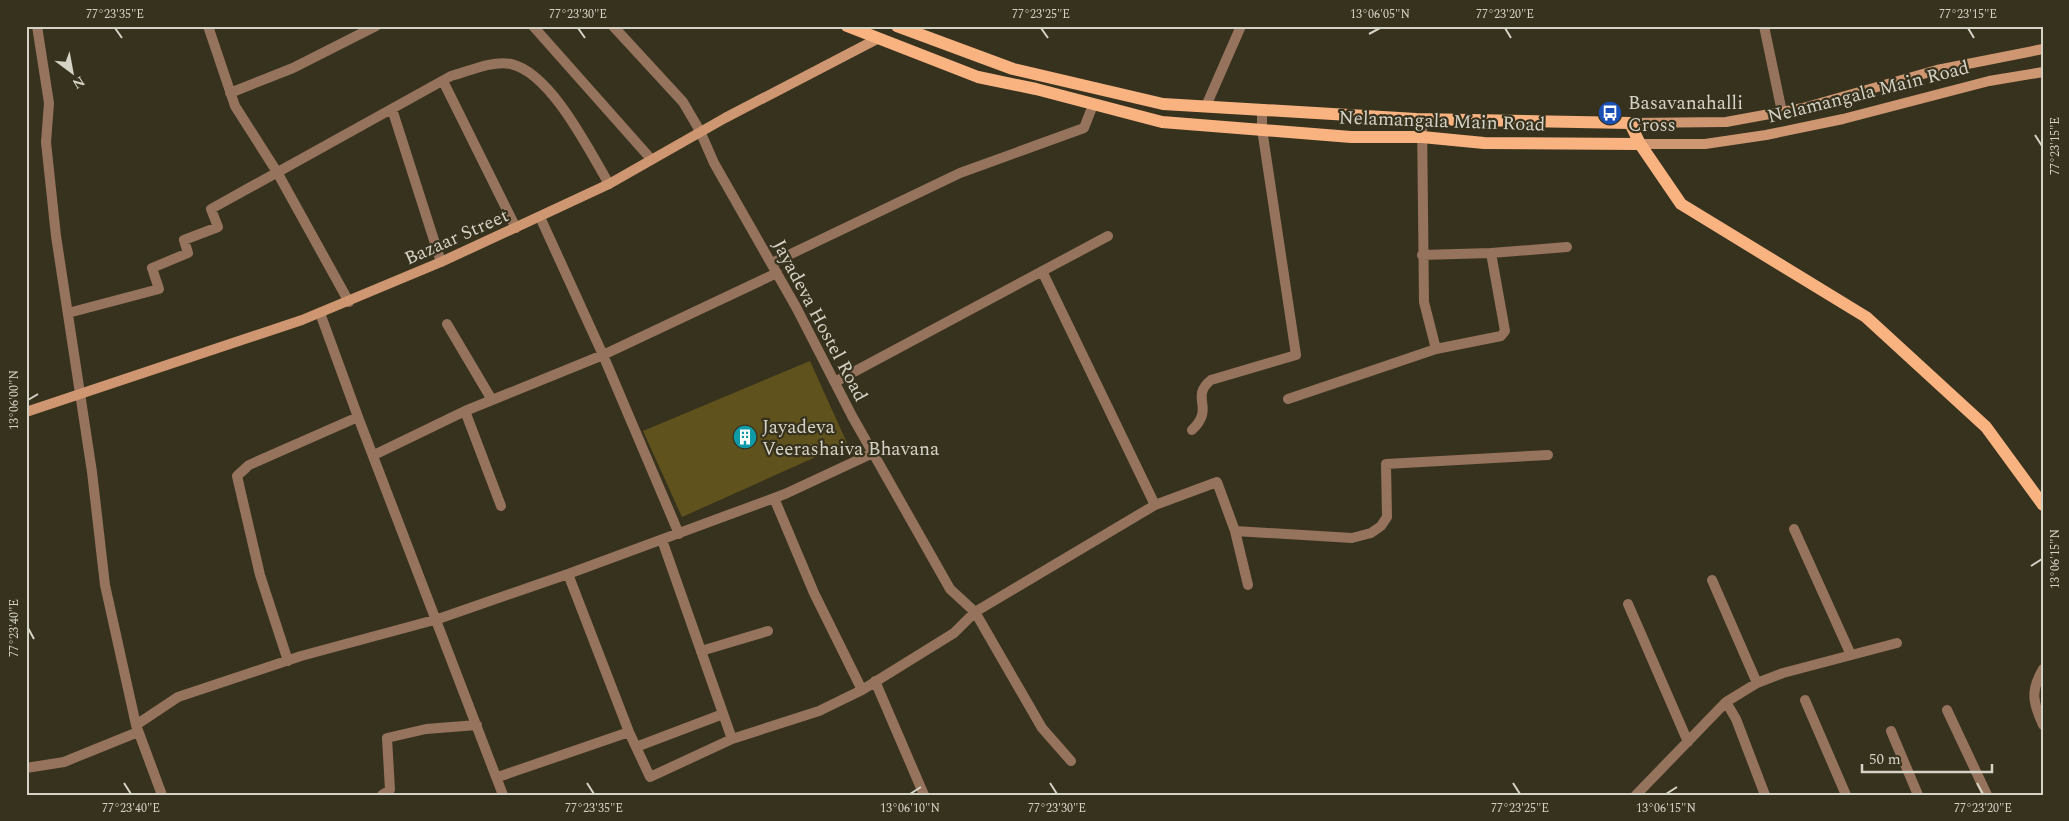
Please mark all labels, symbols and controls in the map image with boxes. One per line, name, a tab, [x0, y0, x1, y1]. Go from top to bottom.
text: 77°23'35"E	[86, 5, 144, 24]
text: 77°23'30"E	[549, 5, 607, 24]
text: 77°23'25"E	[1012, 5, 1070, 24]
text: 13°06'05"N	[1350, 5, 1410, 24]
text: 77°23'20"E	[1476, 5, 1534, 24]
text: 77°23'15"E	[1939, 5, 1997, 24]
north arrow	[48, 48, 98, 98]
street label: Nelamangala Main Road	[1764, 53, 1972, 132]
text: N	[68, 71, 89, 95]
place label: Basavanahalli Cross	[1628, 89, 1743, 140]
bus stop icon: Basavanahalli Cross	[1597, 100, 1623, 126]
street label: Nelamangala Main Road	[1338, 103, 1546, 140]
text: 77°23'15"E	[2046, 117, 2065, 175]
street label: Bazaar Street	[400, 201, 514, 273]
street label: Jayadeva Hostel Road	[765, 234, 875, 407]
text: 13°06'00"N	[5, 370, 24, 430]
place label: Jayadeva Veerashaiva Bhavana	[762, 413, 940, 464]
building icon: Jayadeva Veerashaiva Bhavana	[732, 424, 758, 450]
text: 13°06'15"N	[2046, 529, 2065, 589]
text: 77°23'40"E	[5, 599, 24, 657]
scale bar	[1862, 741, 1992, 773]
text: 50 m	[1869, 748, 1901, 771]
text: 77°23'40"E	[102, 799, 160, 818]
text: 77°23'35"E	[565, 799, 623, 818]
text: 13°06'10"N	[880, 799, 940, 818]
text: 77°23'30"E	[1028, 799, 1086, 818]
text: 77°23'25"E	[1491, 799, 1549, 818]
text: 13°06'15"N	[1636, 799, 1696, 818]
text: 77°23'20"E	[1954, 799, 2012, 818]

